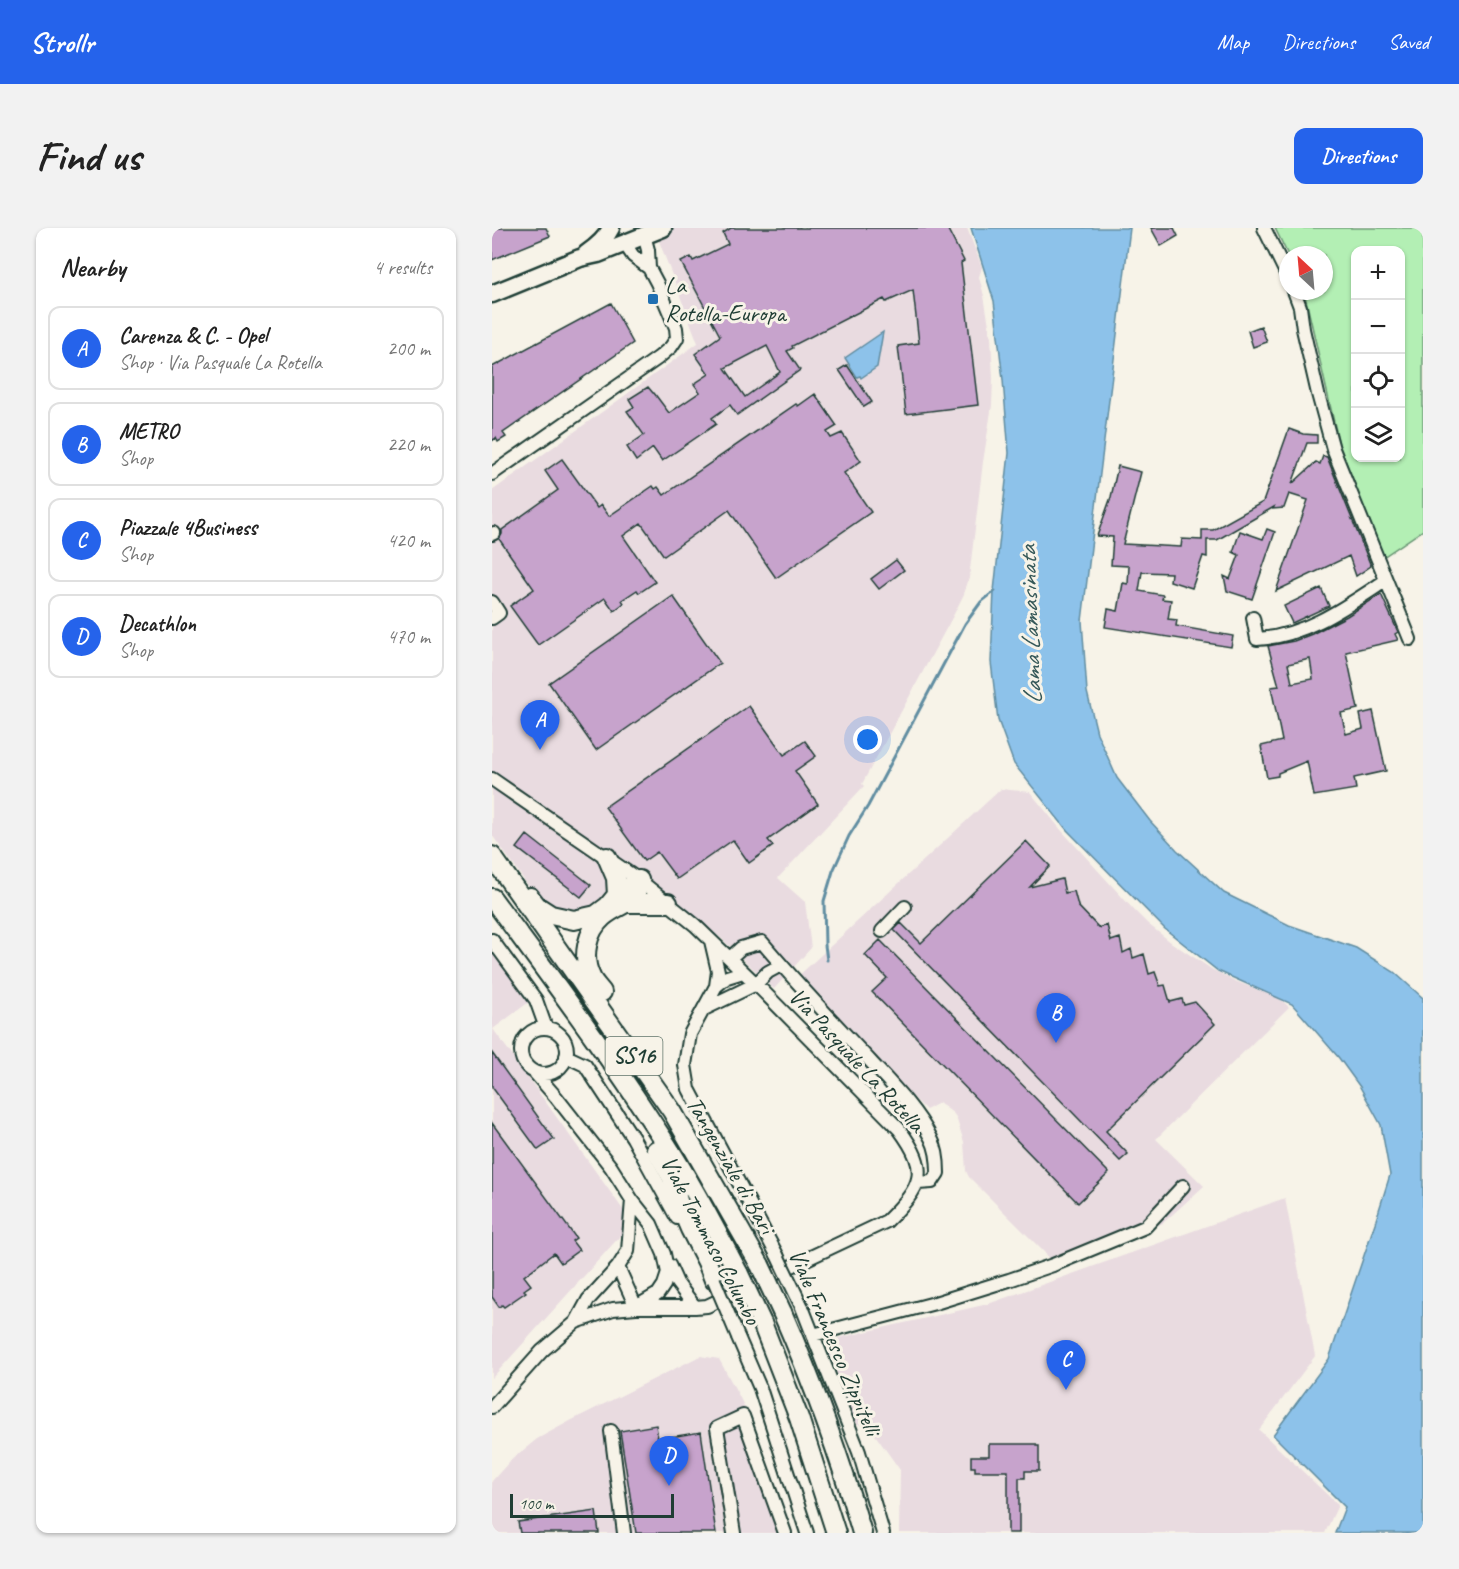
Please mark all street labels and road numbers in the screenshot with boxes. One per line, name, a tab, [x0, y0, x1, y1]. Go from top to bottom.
street label: Via Pasquale La Rotella	[782, 982, 933, 1139]
road number: SS16	[606, 1037, 662, 1075]
street label: Tangenziale di Bari	[680, 1091, 784, 1241]
street label: Viale Tommaso Columbo	[654, 1151, 769, 1331]
street label: Viale Francesco Zippitelli	[782, 1244, 889, 1442]

